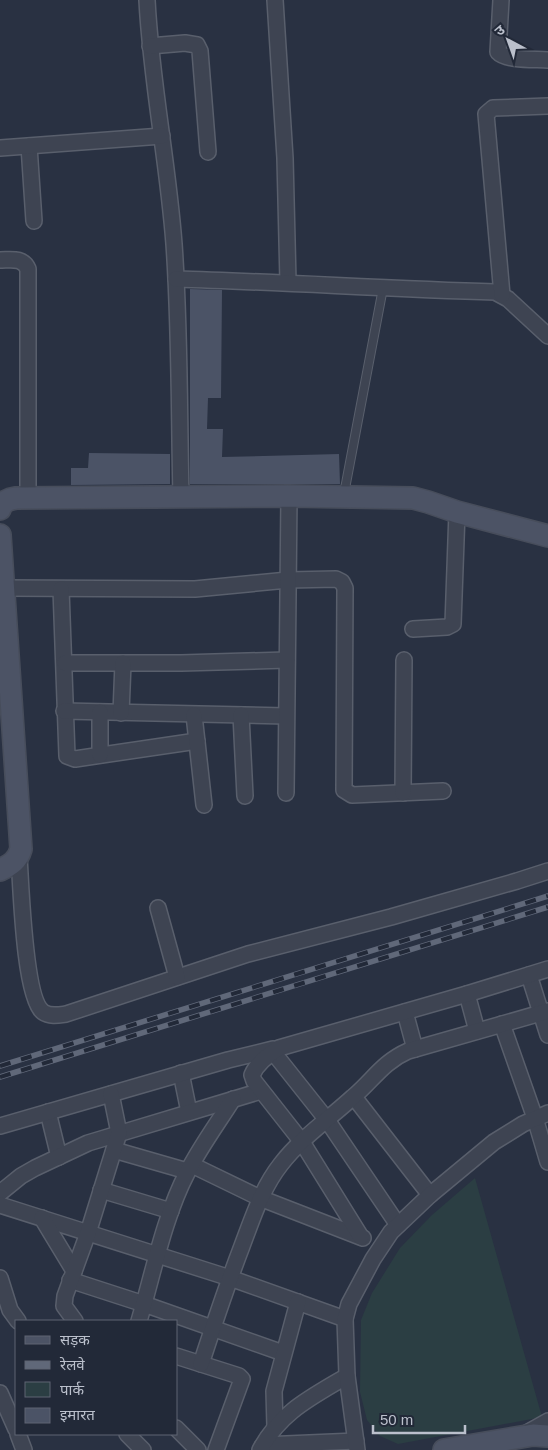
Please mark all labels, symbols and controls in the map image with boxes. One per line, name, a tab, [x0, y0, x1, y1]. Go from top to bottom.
north arrow	[483, 15, 533, 65]
text: उ	[491, 21, 508, 39]
legend	[15, 1320, 178, 1435]
text: सड़क	[60, 1331, 90, 1348]
text: रेलवे	[59, 1356, 85, 1373]
text: पार्क	[60, 1381, 84, 1398]
scale bar	[373, 1402, 466, 1434]
text: इमारत	[60, 1406, 95, 1423]
text: 50 m	[380, 1411, 413, 1428]

